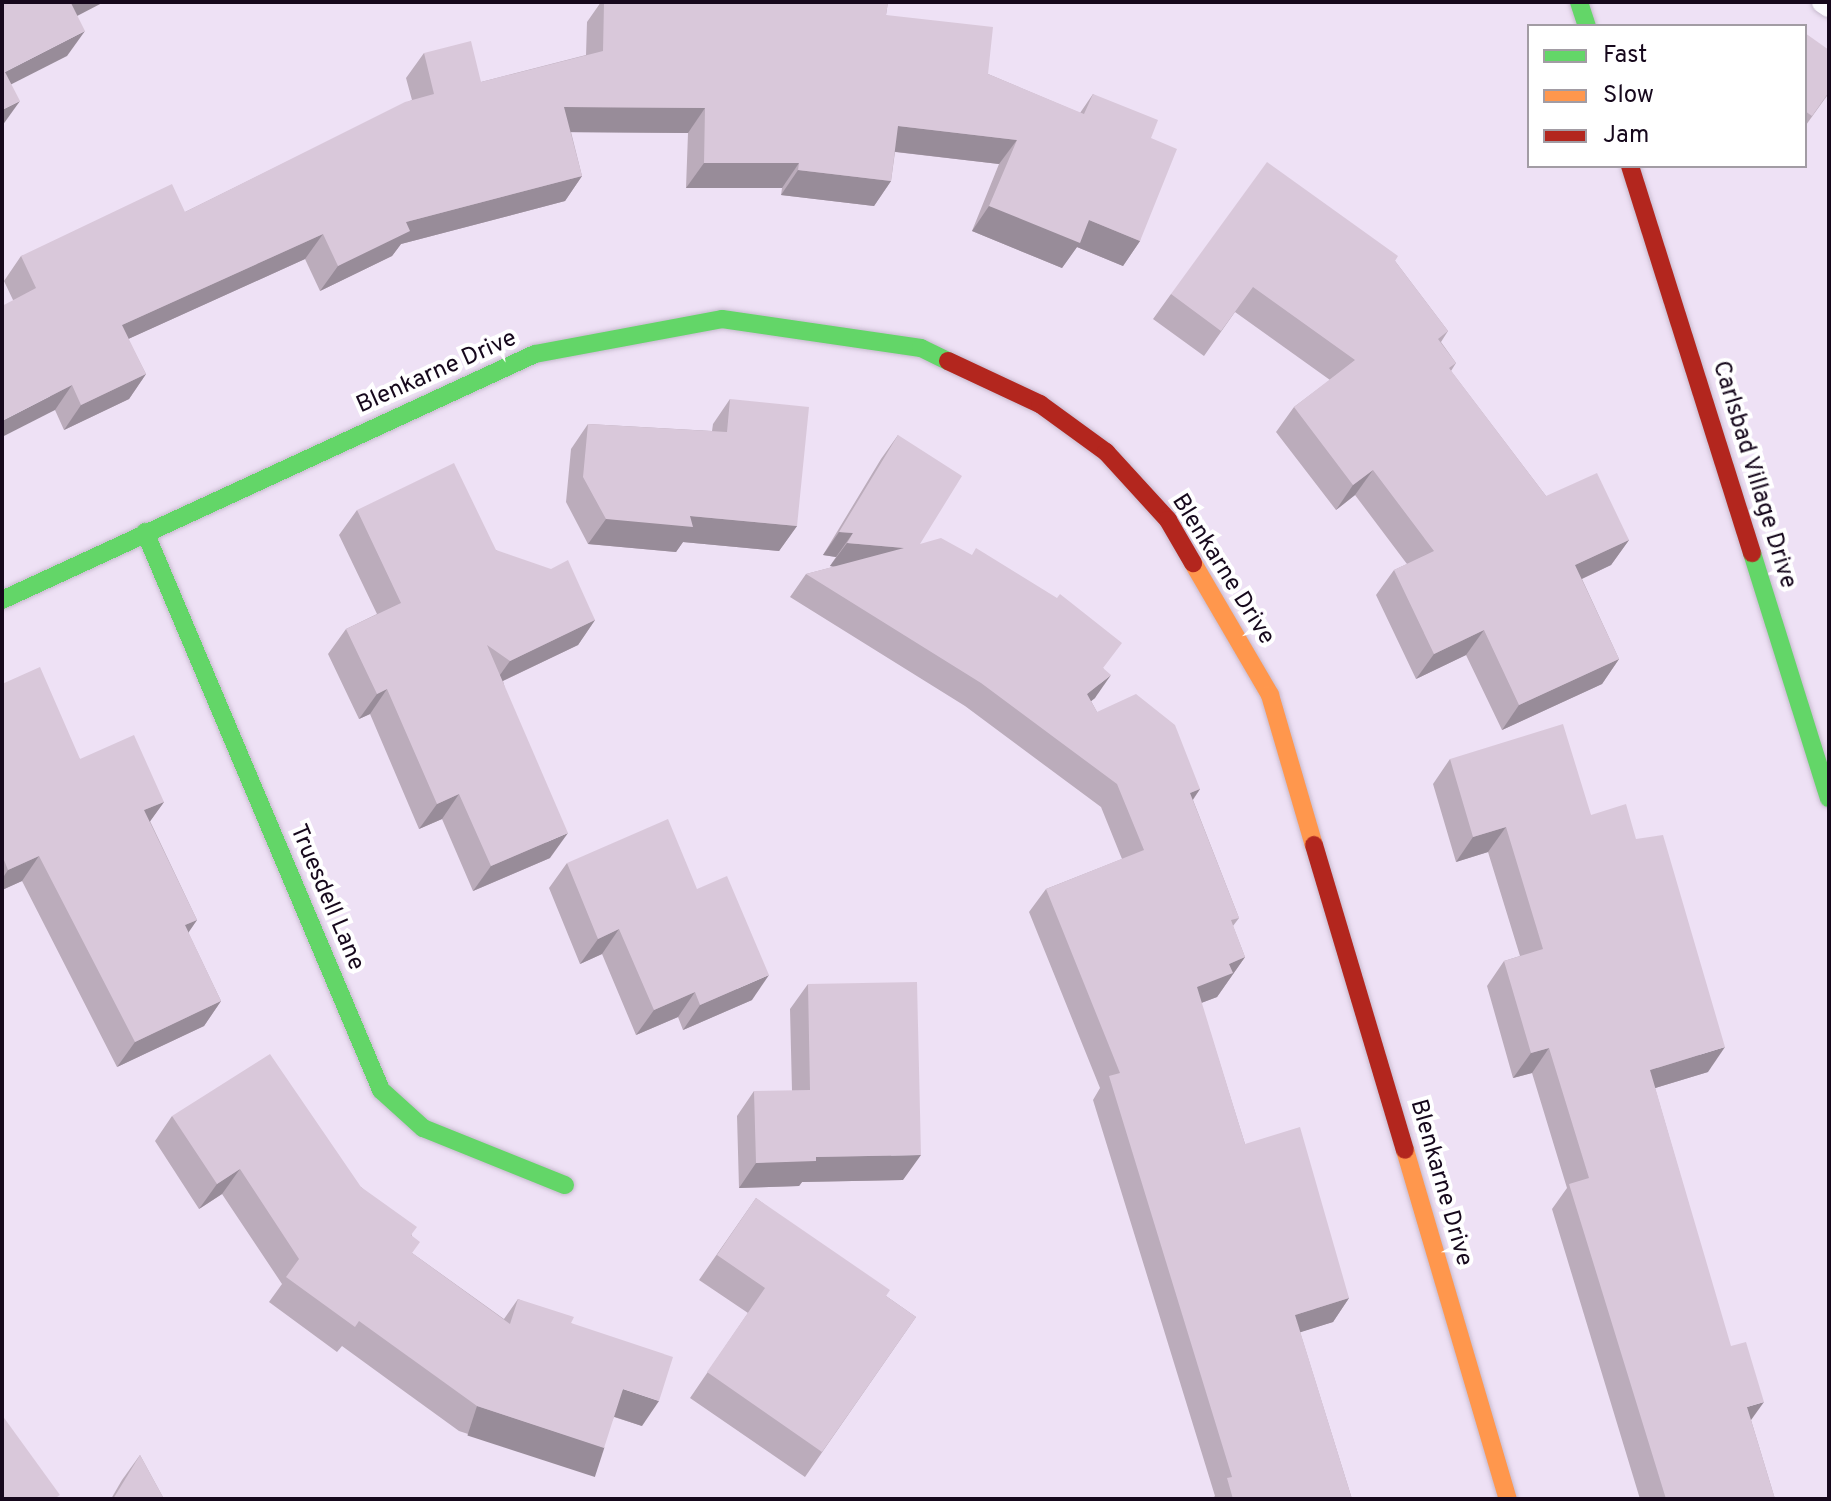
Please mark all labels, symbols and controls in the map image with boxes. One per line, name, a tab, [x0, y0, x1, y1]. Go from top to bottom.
legend	[1527, 24, 1807, 168]
text: Fast	[1603, 41, 1647, 71]
text: Slow	[1603, 81, 1654, 111]
text: Jam	[1603, 121, 1649, 151]
street label: Blenkarne Drive	[352, 325, 522, 421]
street label: Carlsbad Village Drive	[1705, 357, 1801, 593]
street label: Blenkarne Drive	[1164, 489, 1280, 651]
street label: Truesdell Lane	[282, 821, 370, 975]
street label: Blenkarne Drive	[1402, 1096, 1478, 1270]

